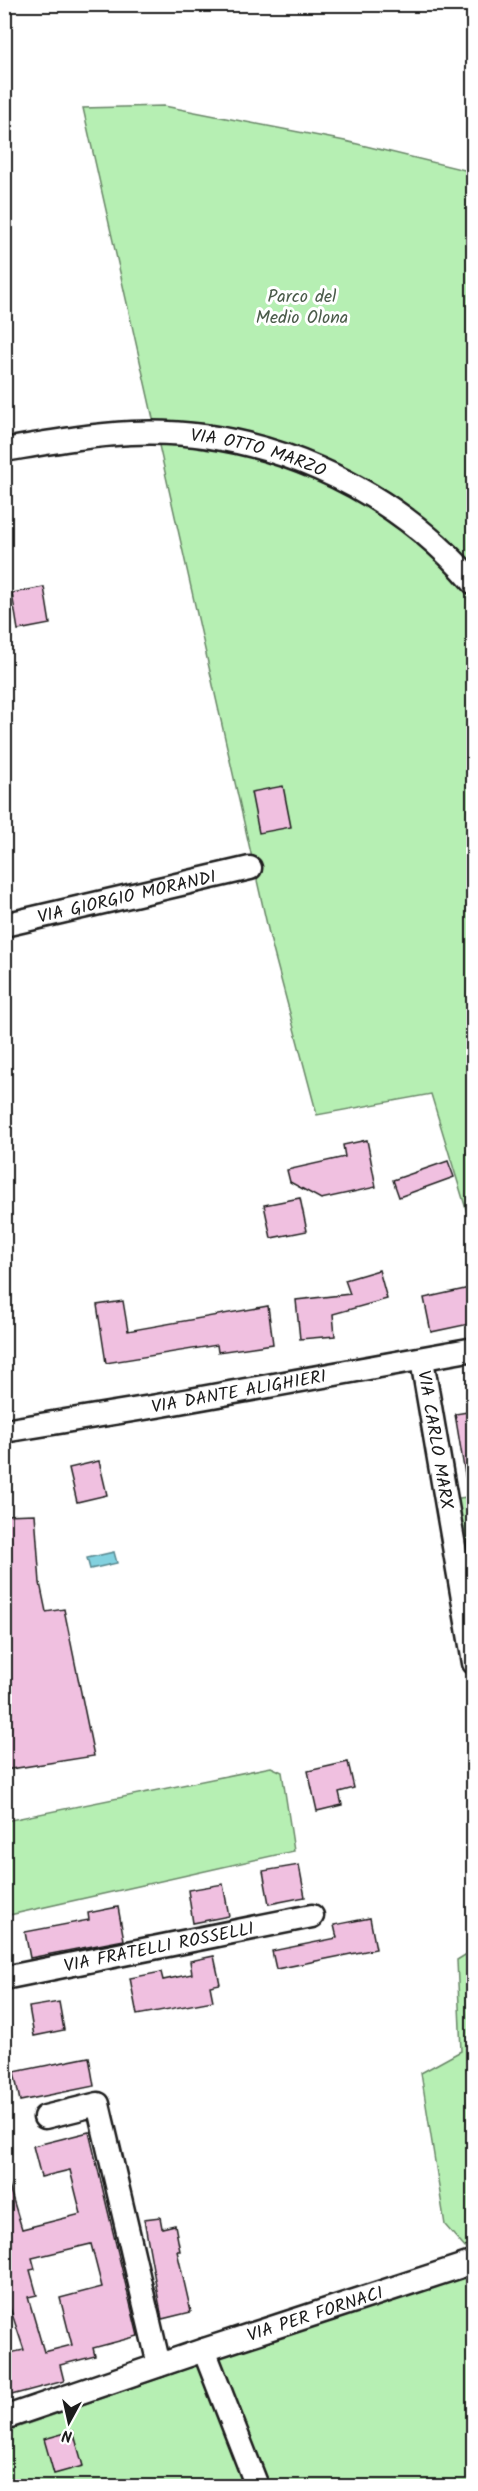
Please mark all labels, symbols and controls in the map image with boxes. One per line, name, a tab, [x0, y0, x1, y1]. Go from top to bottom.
park label: Parco del Medio Olona	[256, 283, 348, 333]
street label: VIA OTTO MARZO	[189, 422, 330, 486]
street label: VIA GIORGIO MORANDI	[35, 863, 219, 933]
street label: VIA DANTE ALIGHIERI	[149, 1363, 329, 1423]
street label: VIA CARLO MARX	[408, 1368, 461, 1513]
street label: VIA FRATELLI ROSSELLI	[62, 1915, 257, 1982]
street label: VIA PER FORNACI	[244, 2279, 387, 2351]
north arrow	[39, 2392, 99, 2452]
text: N	[60, 2422, 74, 2448]

